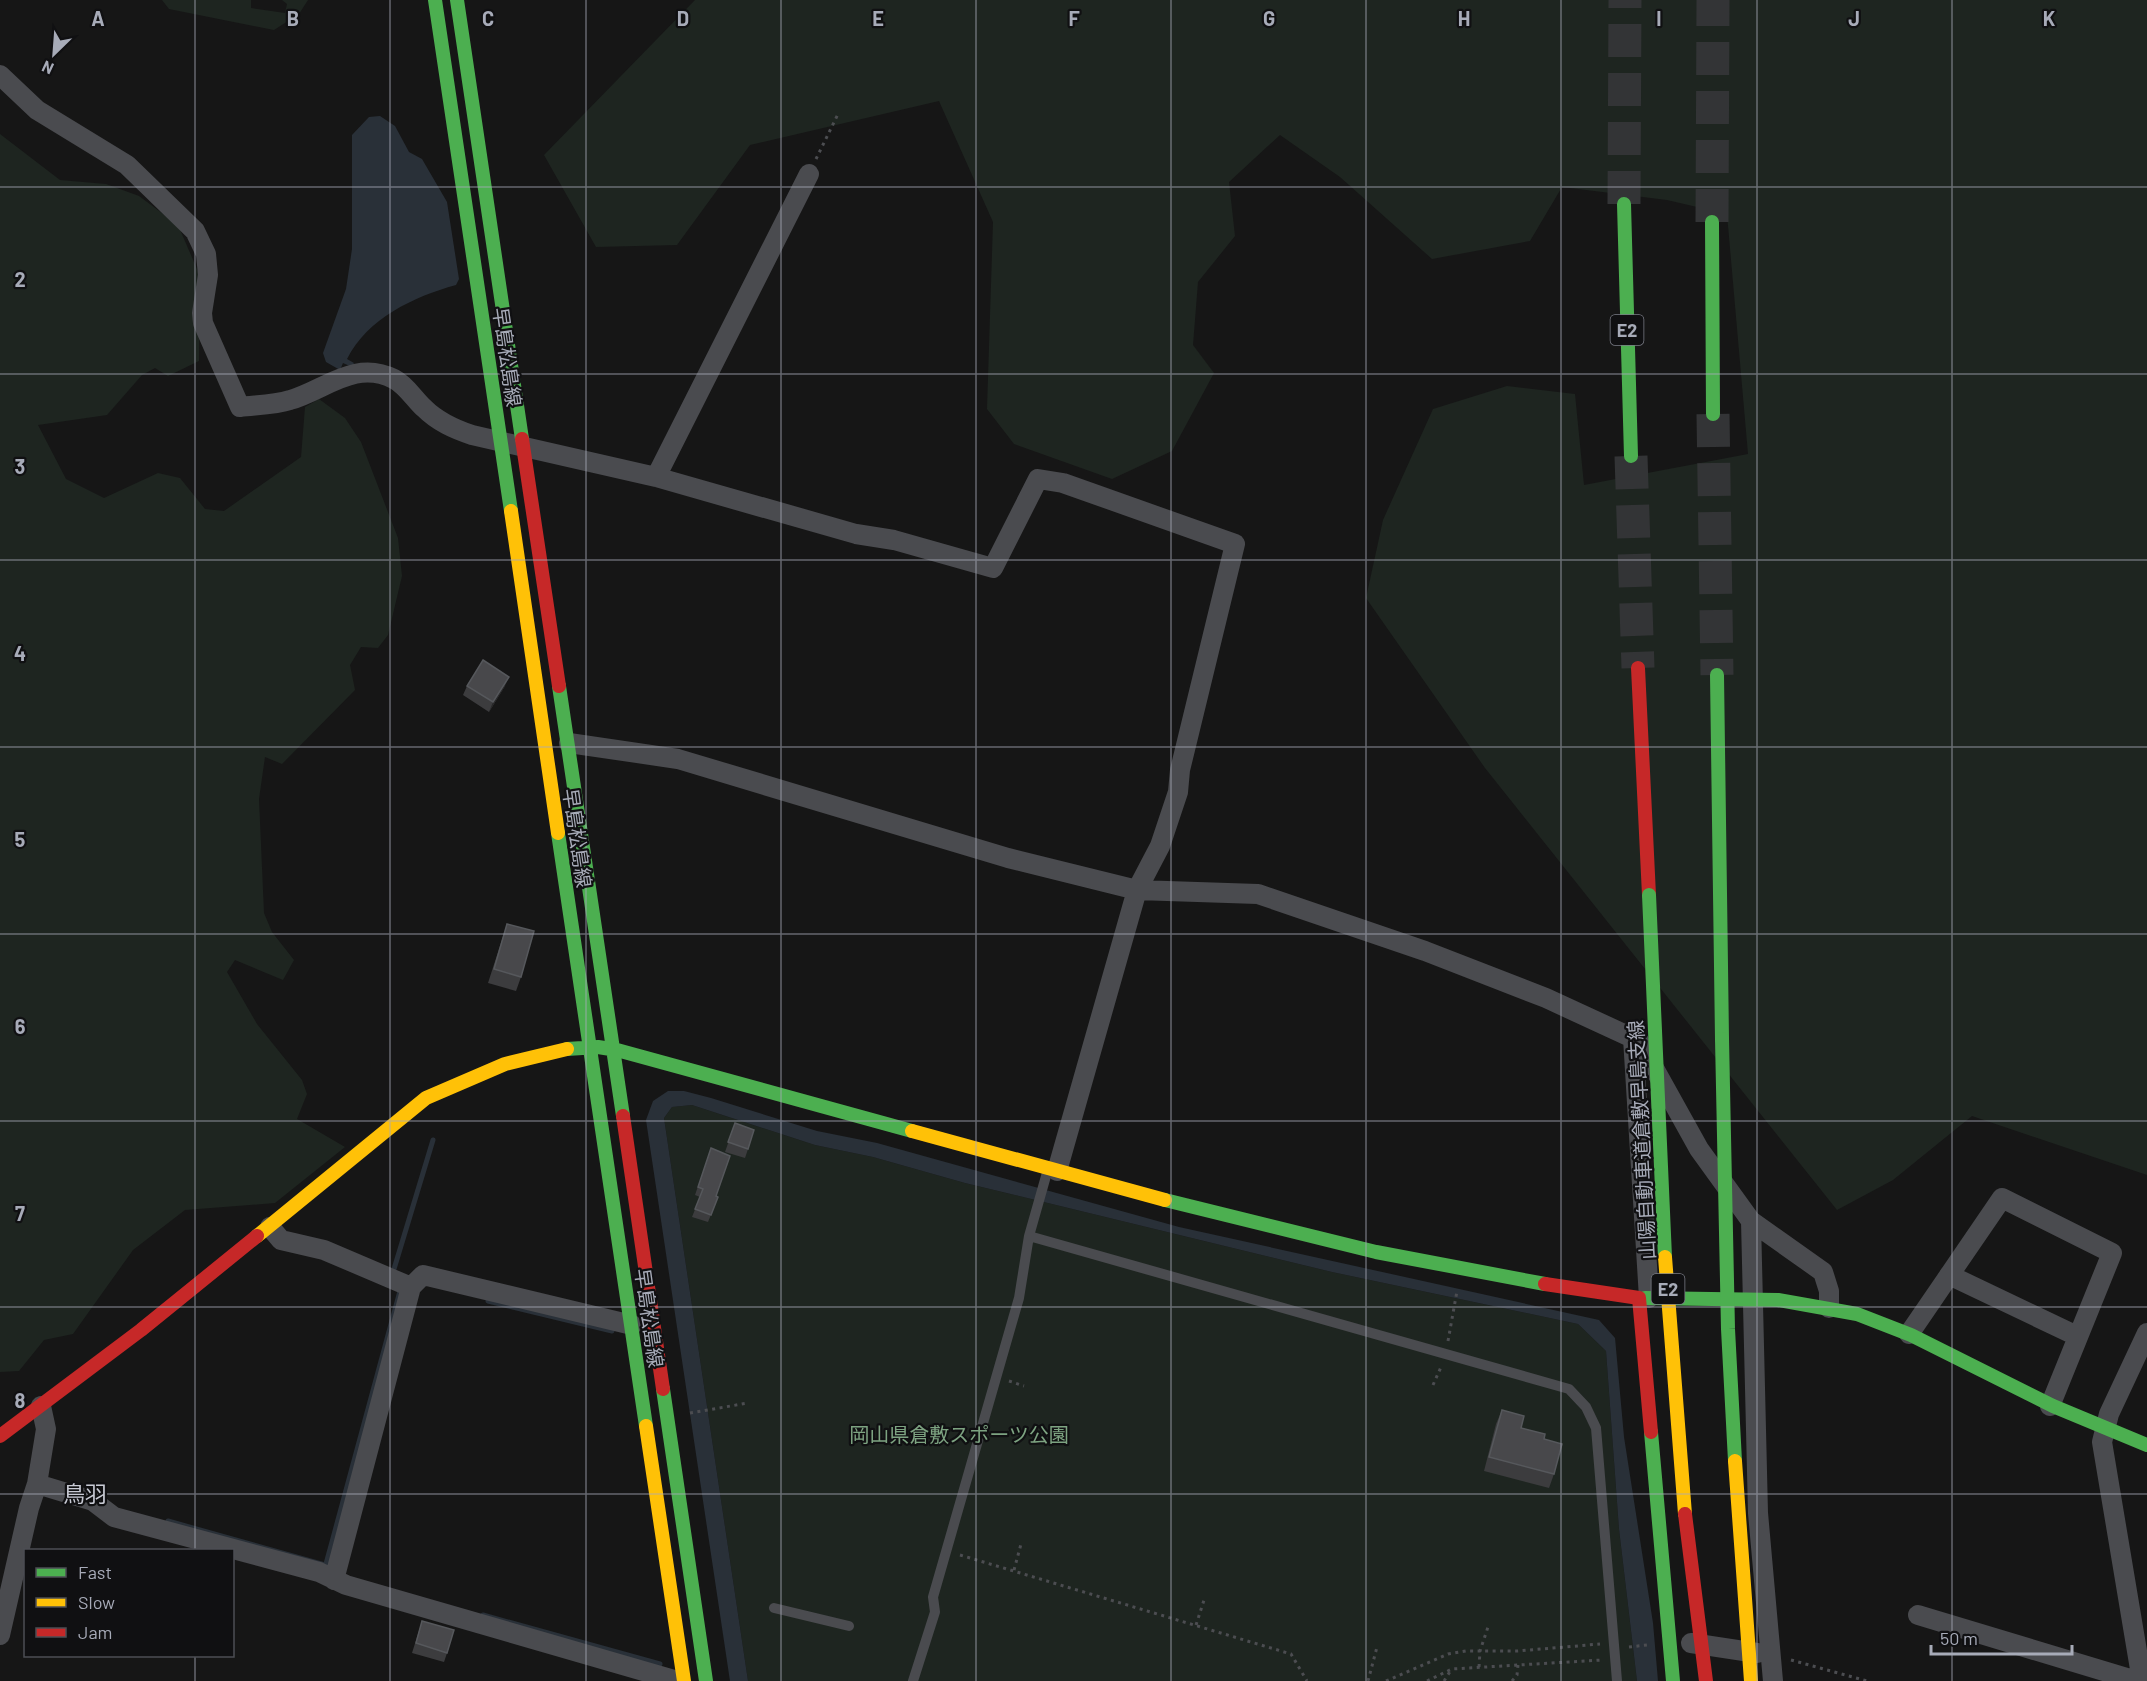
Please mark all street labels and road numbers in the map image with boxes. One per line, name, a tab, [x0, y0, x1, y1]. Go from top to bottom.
street label: 早島松島線	[489, 306, 527, 408]
road number: E2	[1610, 315, 1644, 345]
street label: 早島松島線	[559, 787, 597, 889]
street label: 山陽自動車道倉敷早島支線	[1623, 1020, 1659, 1260]
street label: 早島松島線	[631, 1267, 669, 1369]
road number: E2	[1652, 1274, 1684, 1304]

